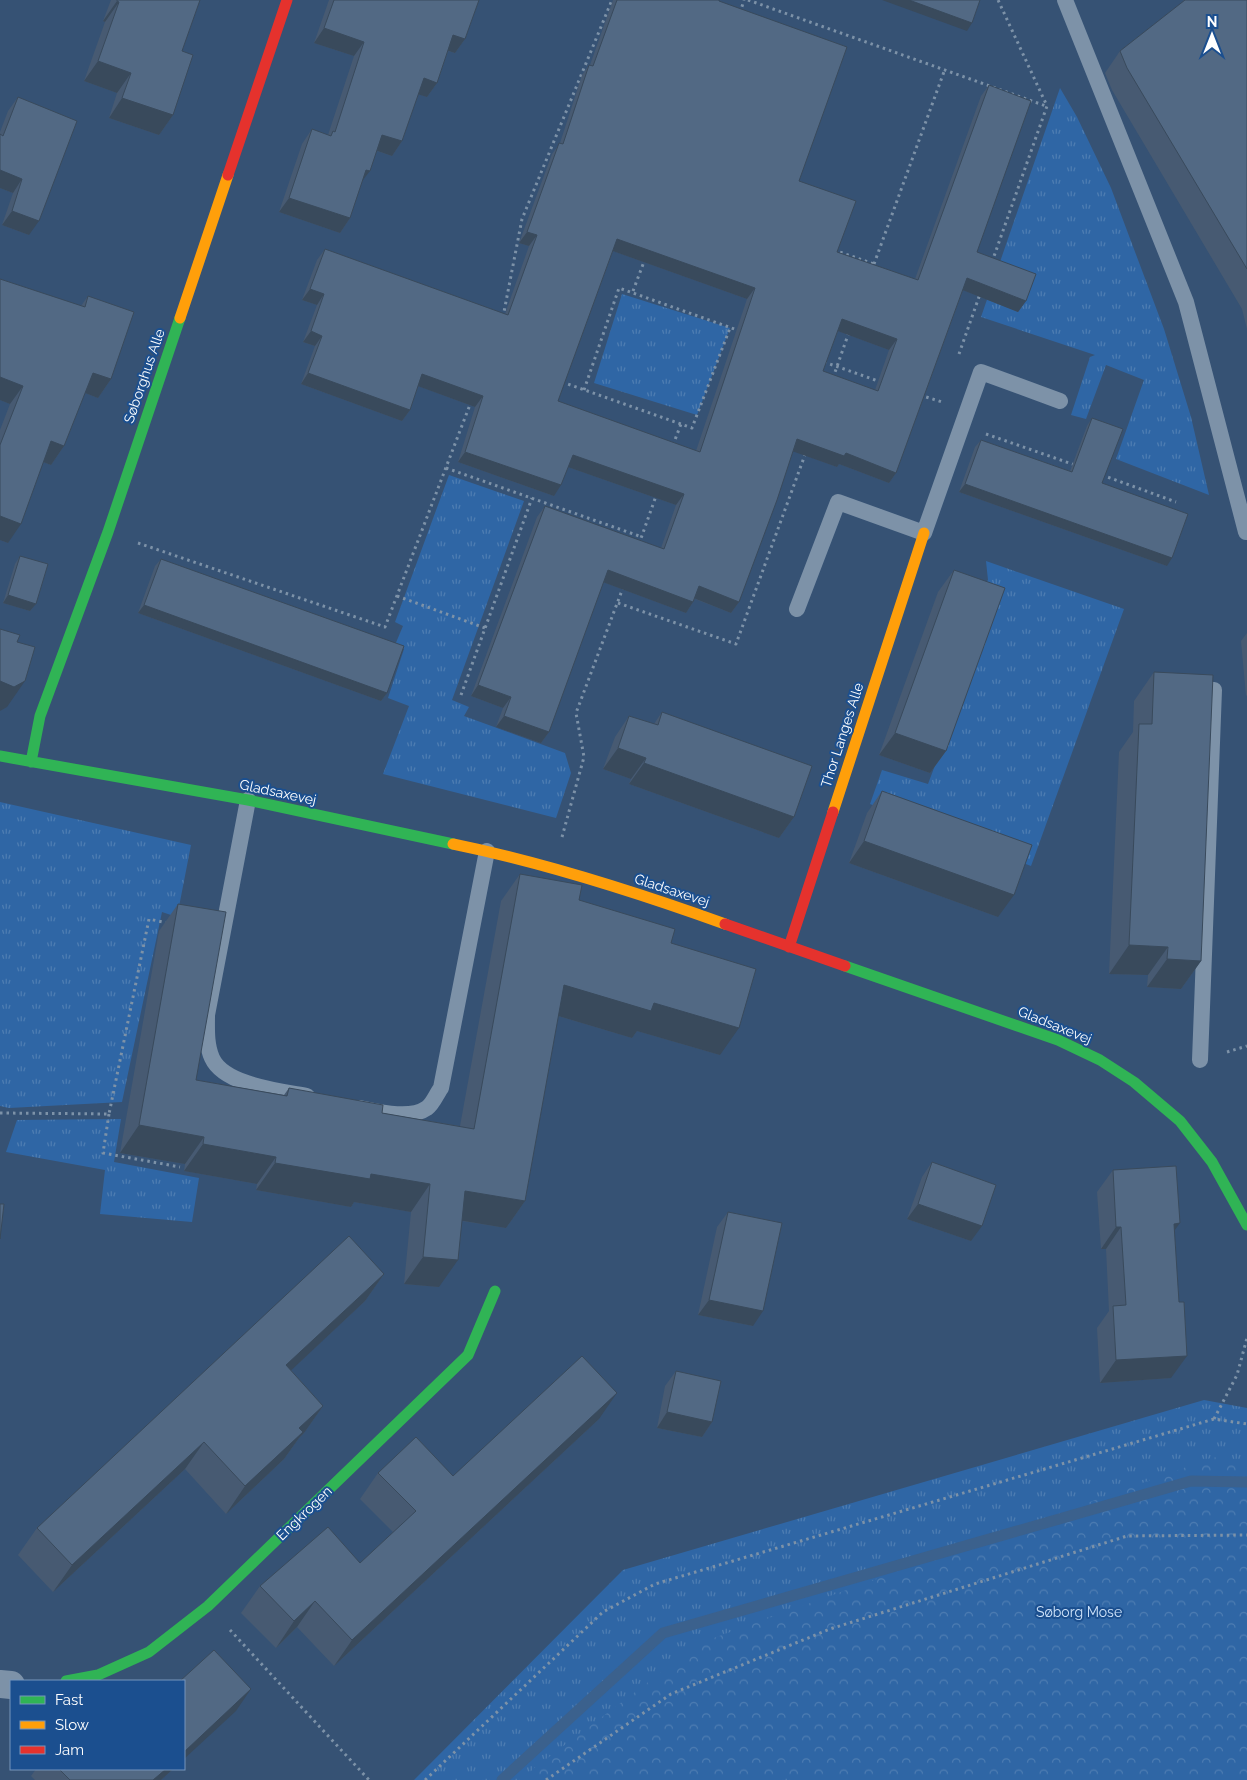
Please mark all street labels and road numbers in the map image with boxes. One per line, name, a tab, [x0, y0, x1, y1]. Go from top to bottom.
street label: Søborghus Alle	[120, 327, 168, 425]
street label: Thor Langes Alle	[818, 681, 866, 789]
street label: Gladsaxevej	[238, 776, 318, 808]
street label: Gladsaxevej	[632, 870, 712, 910]
street label: Gladsaxevej	[1016, 1003, 1094, 1047]
street label: Engkrogen	[273, 1483, 335, 1543]

